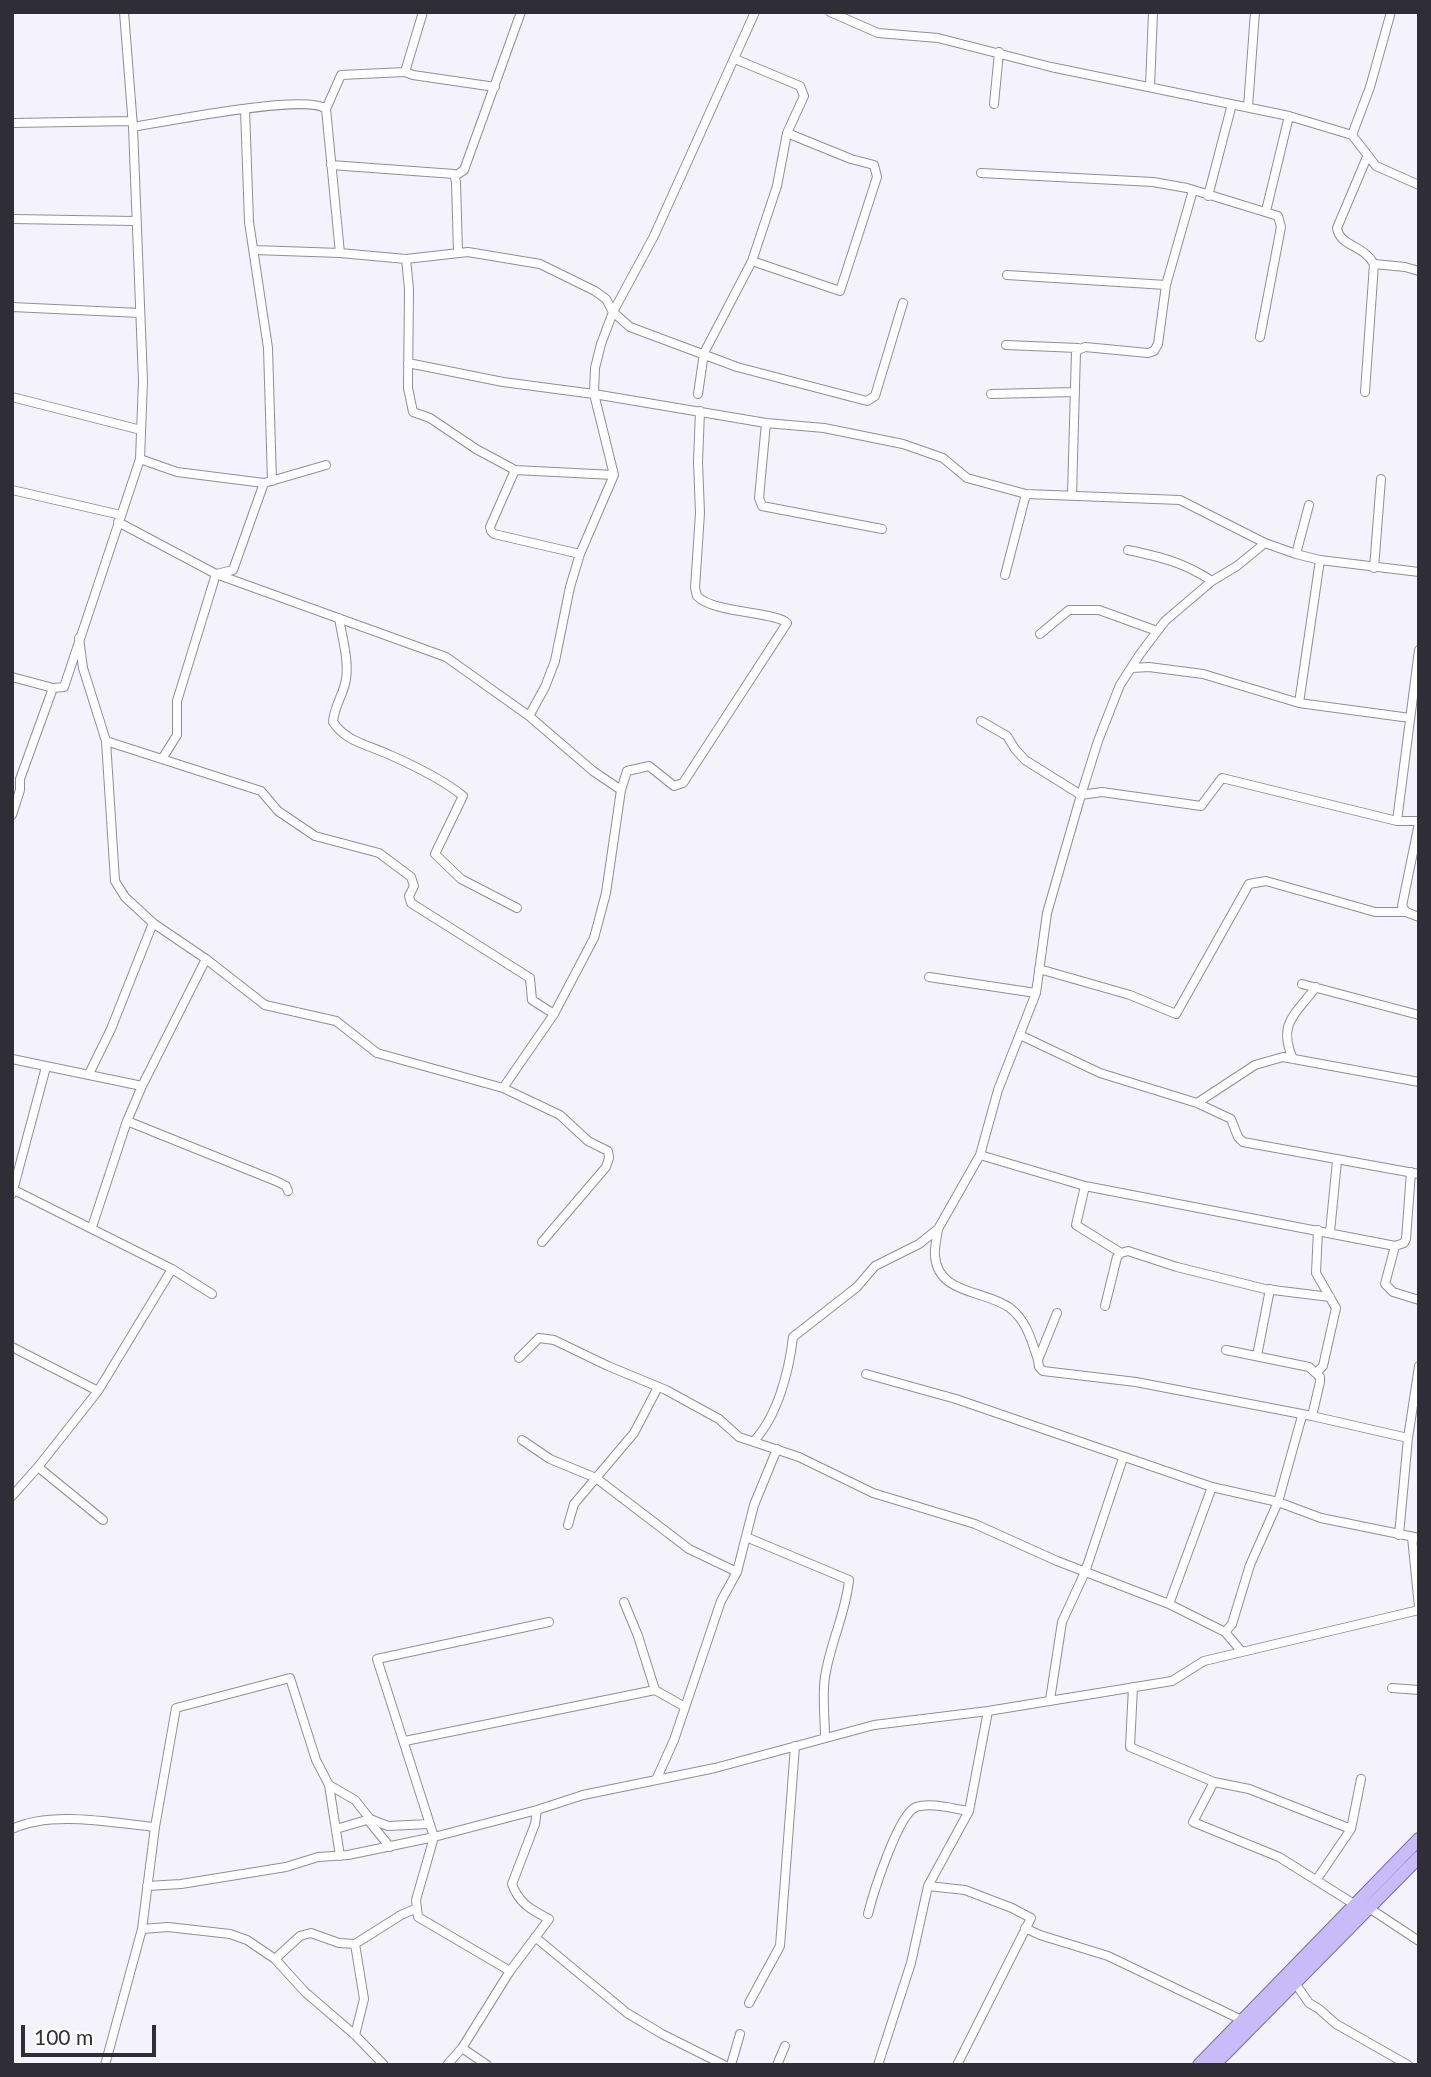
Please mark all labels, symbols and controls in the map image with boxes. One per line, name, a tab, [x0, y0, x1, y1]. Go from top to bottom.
scale bar	[24, 2010, 159, 2054]
text: 100 m	[34, 2024, 93, 2049]

